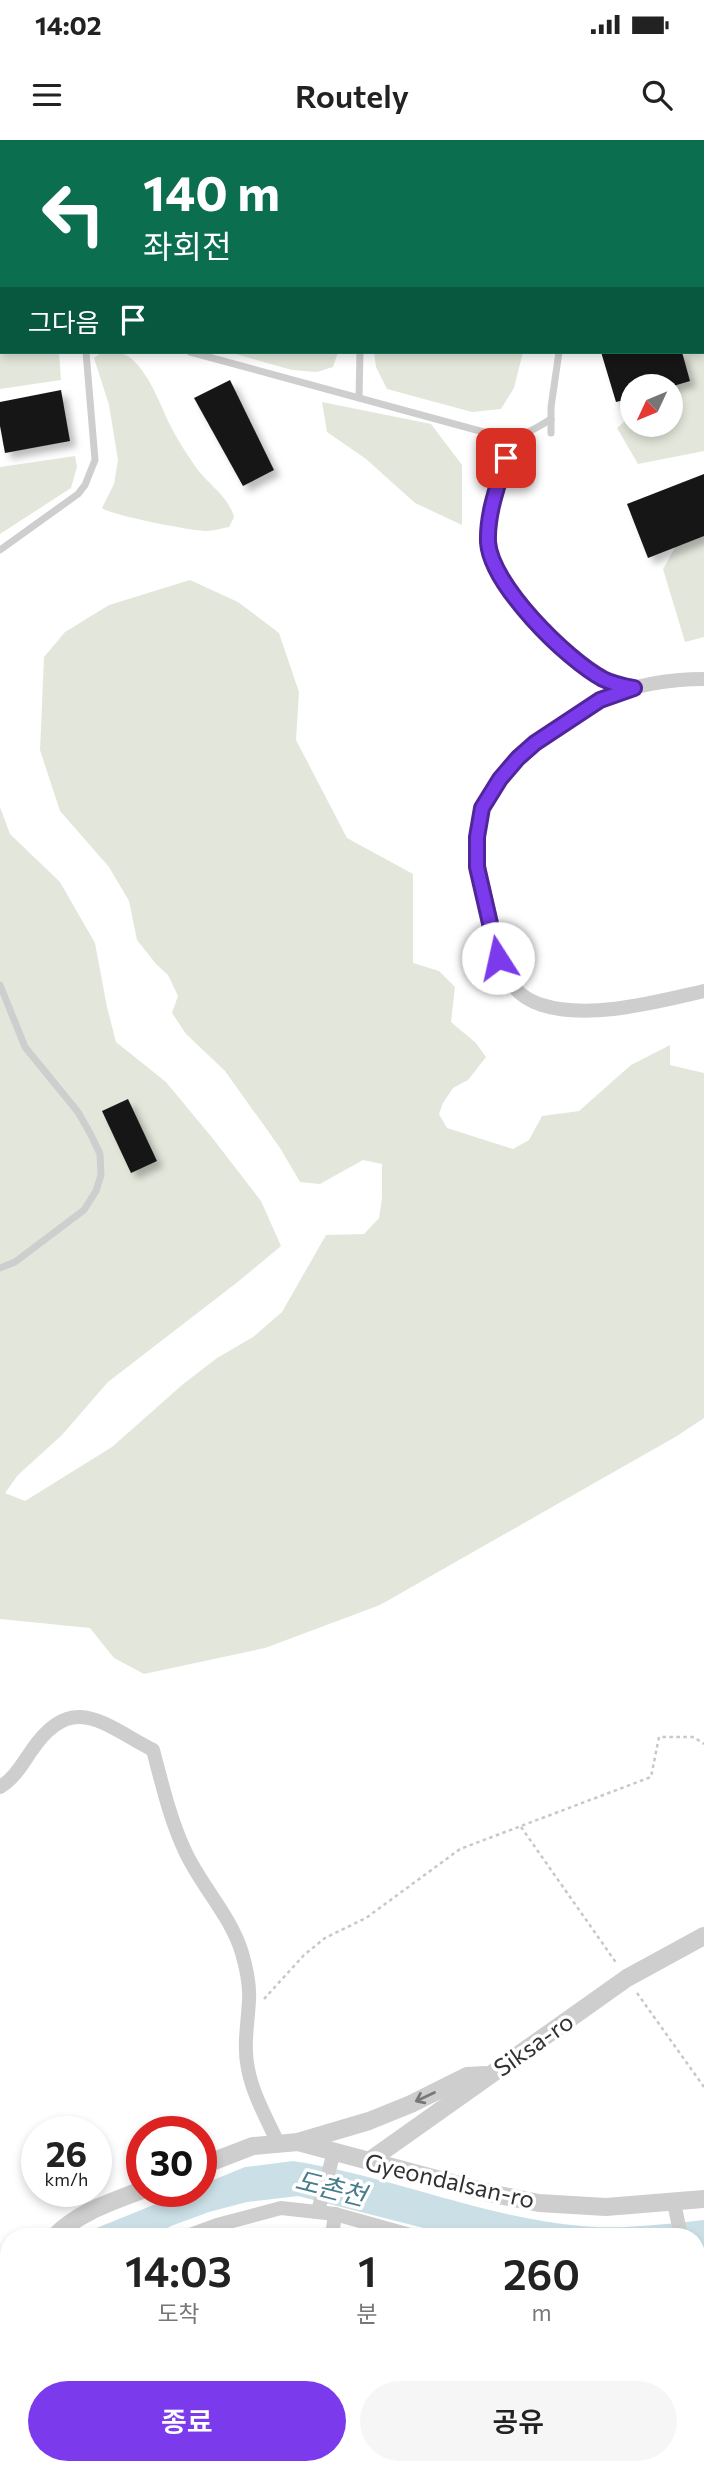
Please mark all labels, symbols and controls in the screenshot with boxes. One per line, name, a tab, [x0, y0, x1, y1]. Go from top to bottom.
text: 14:02	[35, 9, 102, 40]
text: Routely	[295, 75, 409, 115]
icon: menu	[28, 76, 66, 114]
icon: search	[638, 76, 676, 114]
text: 140 m	[143, 161, 280, 221]
icon: left	[28, 168, 119, 259]
text: 좌회전	[143, 225, 231, 265]
icon: arrive	[114, 301, 152, 339]
text: 그다음	[28, 306, 100, 337]
north arrow	[620, 374, 682, 438]
map controls	[620, 374, 683, 437]
pin	[476, 428, 536, 488]
icon: arrive	[487, 439, 525, 477]
position arrow	[461, 921, 535, 995]
street label: Siksa-ro	[488, 2006, 578, 2082]
one-way arrow	[415, 2091, 436, 2104]
speed limit sign: 30	[126, 2116, 217, 2207]
text: 26	[46, 2131, 87, 2174]
street label: Gyeondalsan-ro	[362, 2146, 538, 2214]
water label: 도촌천	[292, 2163, 373, 2211]
text: km/h	[45, 2168, 88, 2190]
text: 14:03	[125, 2244, 232, 2296]
text: 1	[358, 2244, 377, 2296]
text: 260	[503, 2247, 580, 2299]
text: m	[531, 2298, 552, 2326]
text: 도착	[157, 2299, 200, 2327]
text: 분	[357, 2299, 378, 2327]
button: 종료	[28, 2381, 346, 2461]
button: 공유	[360, 2381, 677, 2461]

